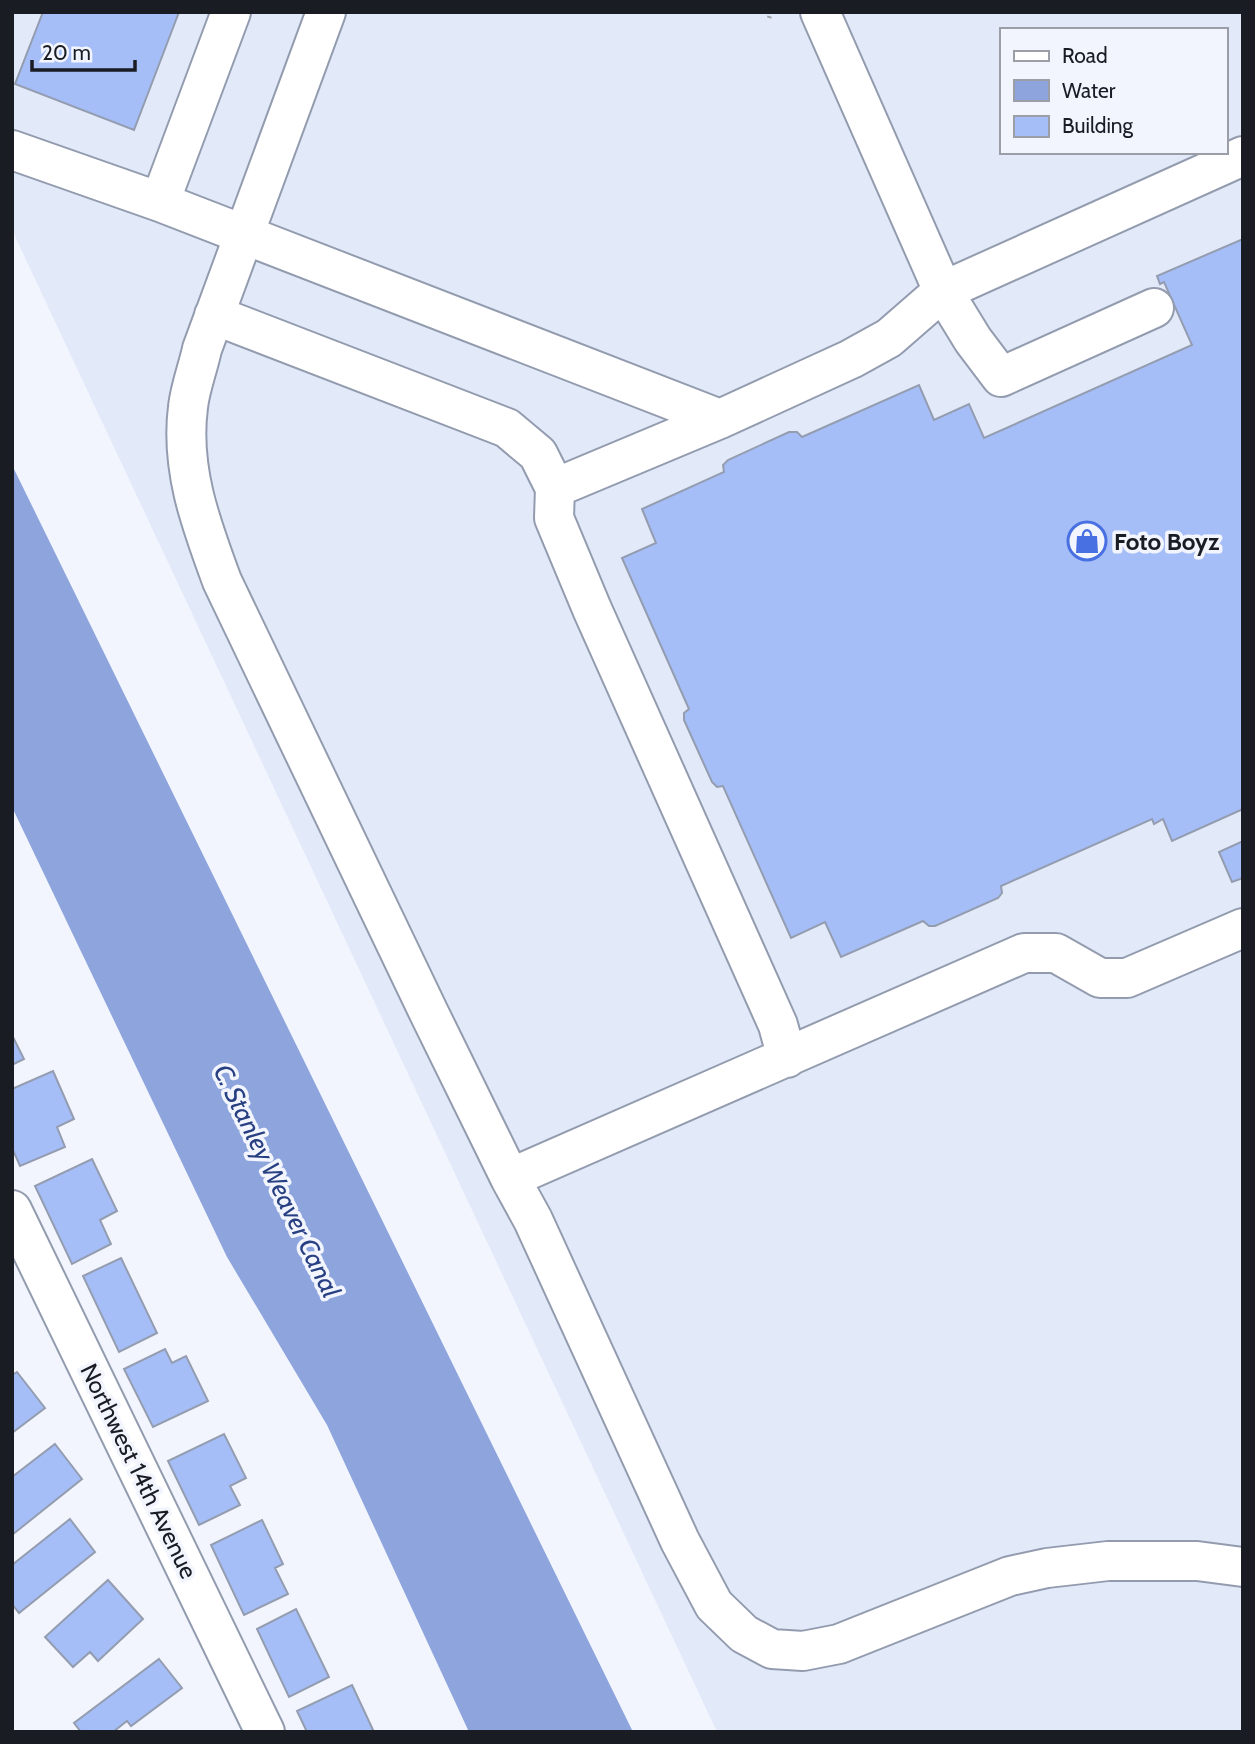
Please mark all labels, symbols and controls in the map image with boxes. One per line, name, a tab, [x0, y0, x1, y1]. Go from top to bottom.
scale bar	[32, 28, 135, 72]
legend	[1000, 28, 1227, 154]
text: 20 m	[42, 40, 91, 65]
text: Road	[1062, 43, 1108, 68]
text: Water	[1062, 78, 1116, 103]
text: Building	[1062, 113, 1134, 138]
shop icon: Foto Boyz	[1066, 520, 1108, 562]
place label: Foto Boyz	[1114, 527, 1219, 556]
water label: C. Stanley Weaver Canal	[207, 1059, 347, 1303]
street label: Northwest 14th Avenue	[74, 1359, 204, 1583]

